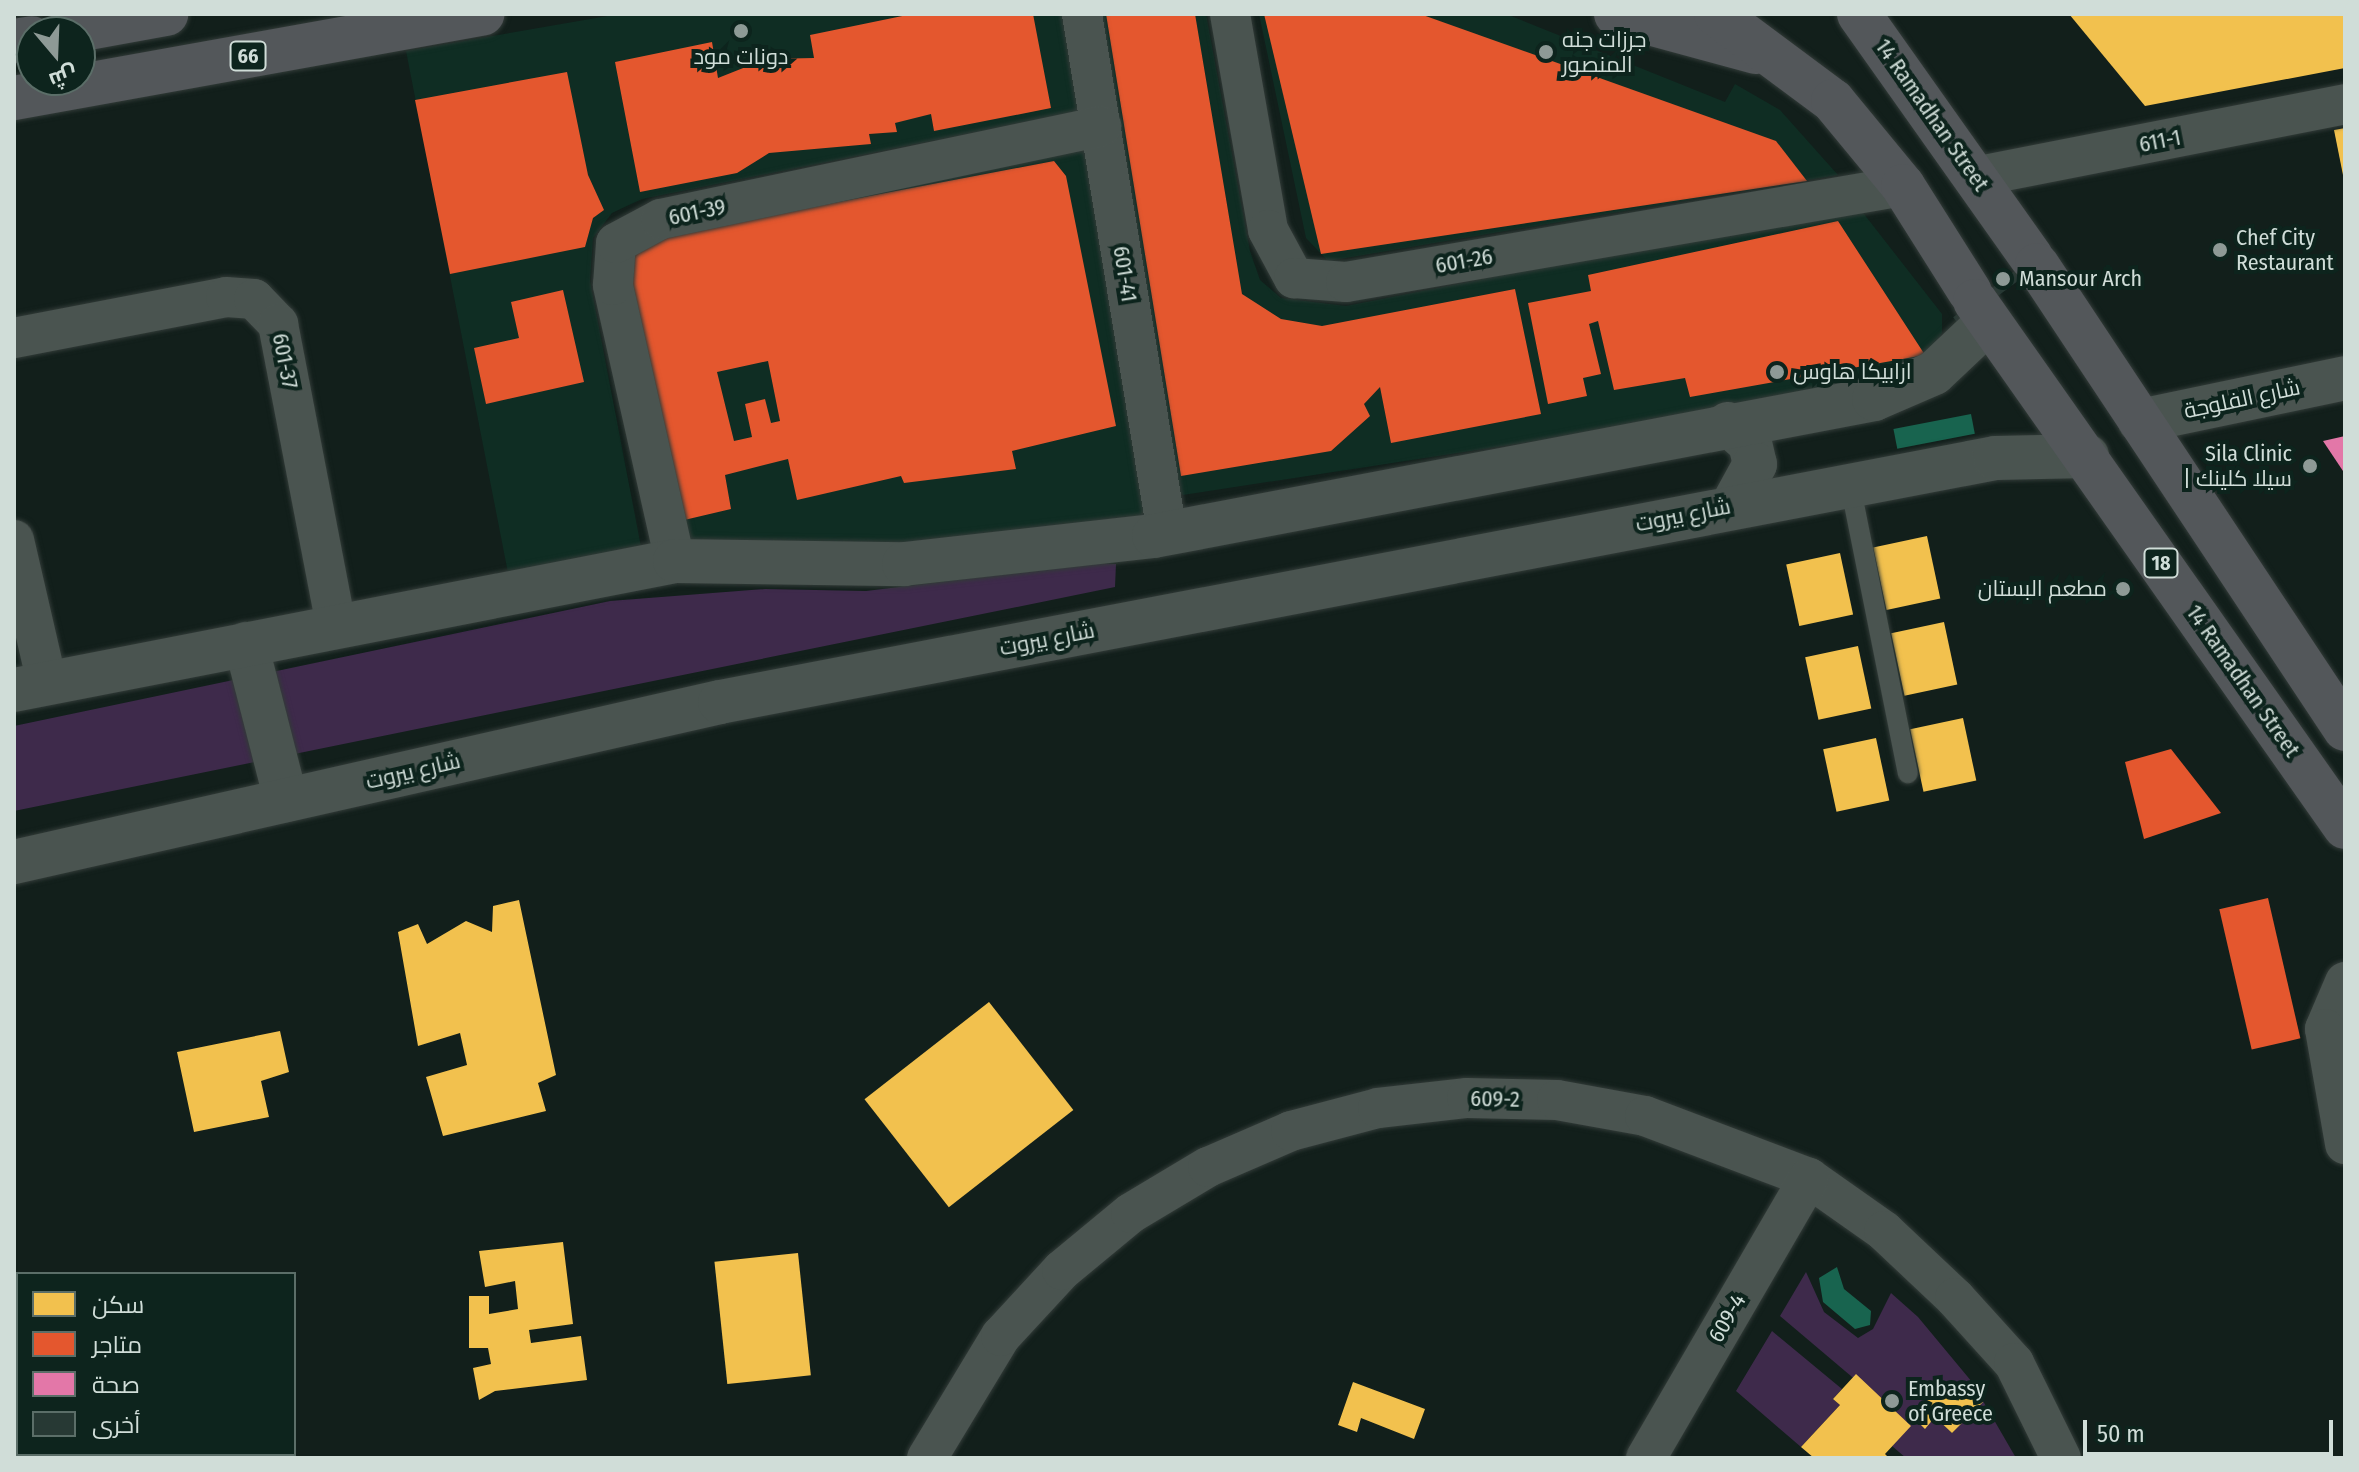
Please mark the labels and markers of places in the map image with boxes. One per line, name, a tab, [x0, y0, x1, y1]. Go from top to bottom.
marker: دونات مود	[732, 22, 750, 40]
place label: جرزات جنه المنصور	[1562, 26, 1646, 78]
marker: جرزات جنه المنصور	[1537, 43, 1555, 61]
place label: دونات مود	[694, 44, 788, 70]
place label: Chef City Restaurant	[2236, 224, 2334, 276]
marker: Chef City Restaurant	[2211, 241, 2229, 259]
place label: Mansour Arch	[2019, 266, 2142, 292]
marker: Mansour Arch	[1994, 270, 2012, 288]
place label: ارابيكا هاوس	[1793, 359, 1912, 385]
marker: ارابيكا هاوس	[1768, 363, 1786, 381]
place label: Sila Clinic | سيلا كلينك	[2183, 440, 2292, 492]
marker: Sila Clinic | سيلا كلينك	[2299, 455, 2321, 477]
place label: مطعم البستان	[1978, 576, 2107, 602]
marker: مطعم البستان	[2114, 580, 2132, 598]
place label: Embassy of Greece	[1908, 1375, 1993, 1426]
marker: Embassy of Greece	[1883, 1392, 1901, 1410]

